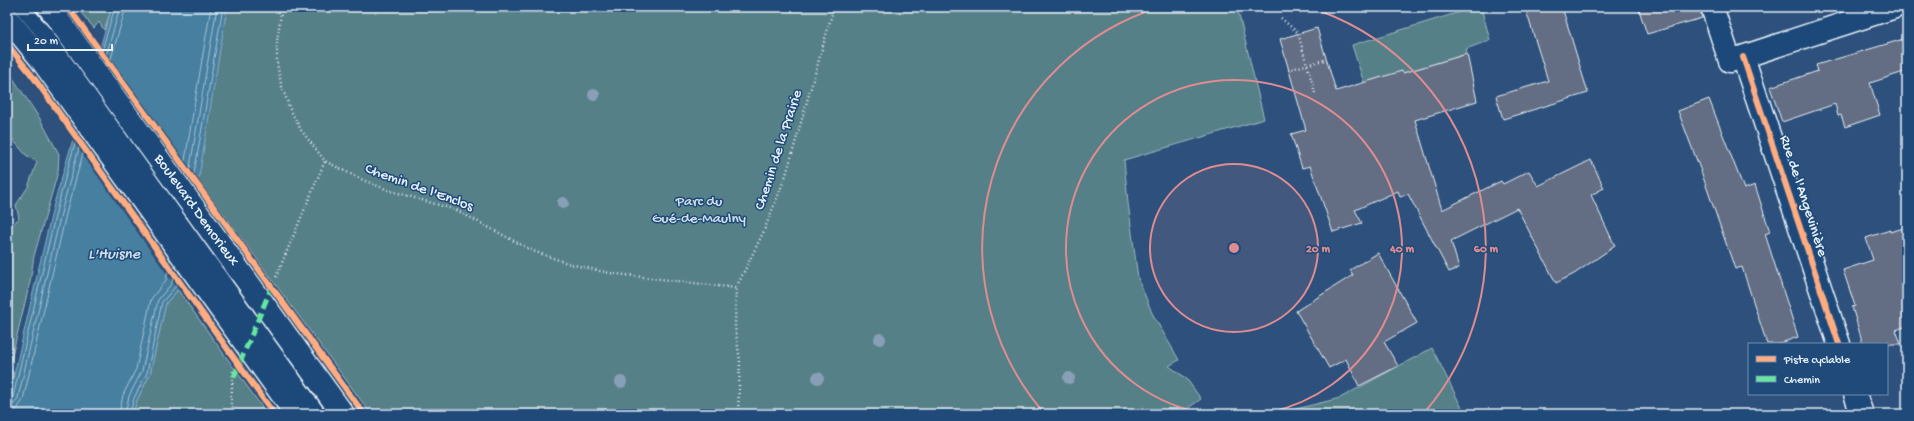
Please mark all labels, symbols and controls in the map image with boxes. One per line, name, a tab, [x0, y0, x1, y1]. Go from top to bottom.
scale bar	[28, 26, 112, 52]
text: 20 m	[34, 35, 59, 49]
street label: Chemin de la Prairie	[751, 87, 807, 212]
street label: Rue de l'Angevinière	[1775, 133, 1831, 259]
street label: Boulevard Demorieux	[149, 150, 242, 270]
street label: Chemin de l'Enclos	[362, 160, 476, 216]
park label: Parc du Gué-de-Maulny	[652, 193, 747, 228]
centre of rings	[1227, 241, 1241, 255]
text: 20 m	[1306, 243, 1331, 257]
text: 40 m	[1389, 243, 1414, 257]
text: 60 m	[1474, 243, 1499, 257]
water label: L'Huisne	[88, 246, 141, 265]
legend	[1748, 343, 1888, 395]
text: Piste cyclable	[1783, 354, 1851, 368]
text: Chemin	[1784, 374, 1820, 388]

